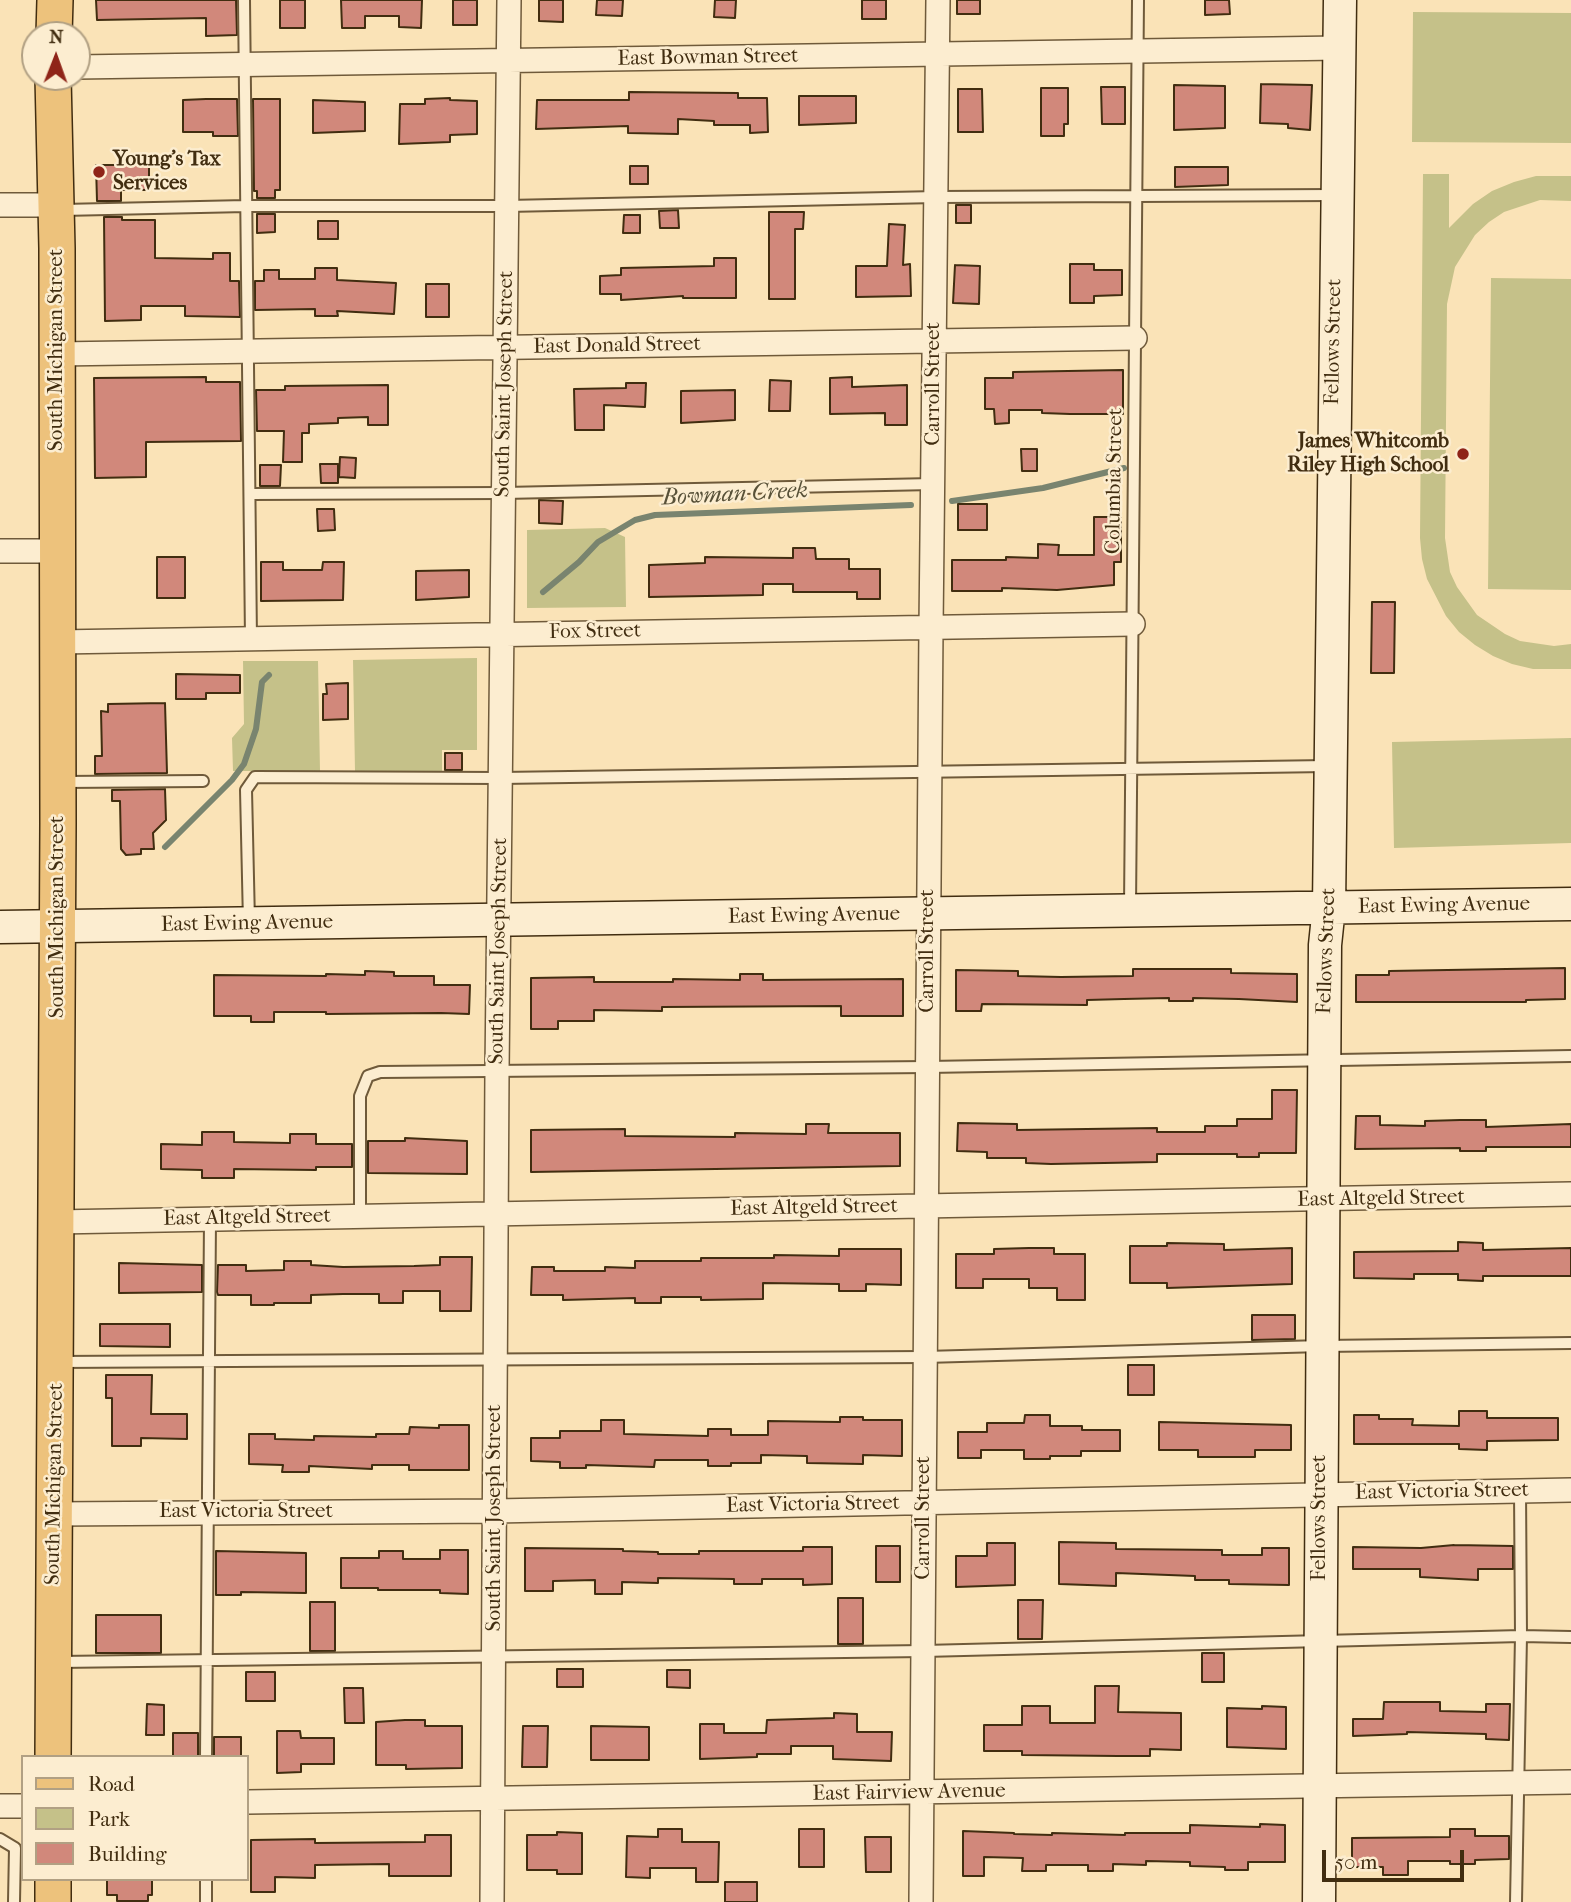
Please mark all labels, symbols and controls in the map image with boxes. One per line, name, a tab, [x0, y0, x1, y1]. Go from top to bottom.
north arrow	[21, 21, 91, 91]
text: N	[49, 26, 64, 48]
street label: East Bowman Street	[617, 44, 799, 72]
place label: Young's Tax Services	[113, 147, 221, 197]
marker: Young's Tax Services	[91, 164, 107, 180]
street label: South Michigan Street	[44, 249, 70, 451]
street label: South Saint Joseph Street	[490, 270, 520, 498]
street label: Fellows Street	[1320, 279, 1348, 405]
street label: Carroll Street	[921, 322, 947, 446]
street label: East Donald Street	[533, 332, 701, 360]
street label: Columbia Street	[1101, 408, 1129, 554]
place label: James Whitcomb Riley High School	[1287, 429, 1449, 479]
marker: James Whitcomb Riley High School	[1455, 446, 1471, 462]
water label: Bowman Creek	[661, 477, 809, 513]
street label: Fox Street	[549, 619, 641, 645]
street label: South Michigan Street	[45, 816, 71, 1018]
street label: South Saint Joseph Street	[484, 837, 514, 1065]
street label: Fellows Street	[1312, 887, 1342, 1015]
street label: Carroll Street	[915, 889, 941, 1013]
street label: East Ewing Avenue	[1358, 892, 1530, 920]
street label: East Ewing Avenue	[728, 902, 900, 930]
street label: East Ewing Avenue	[161, 910, 333, 938]
street label: East Altgeld Street	[1297, 1185, 1465, 1213]
street label: East Altgeld Street	[730, 1194, 898, 1222]
street label: East Altgeld Street	[163, 1204, 331, 1232]
street label: South Michigan Street	[41, 1383, 69, 1585]
street label: South Saint Joseph Street	[482, 1405, 508, 1631]
street label: Fellows Street	[1307, 1455, 1333, 1581]
street label: Carroll Street	[911, 1456, 937, 1580]
street label: East Victoria Street	[1355, 1478, 1529, 1506]
street label: East Victoria Street	[726, 1491, 900, 1519]
street label: East Victoria Street	[159, 1499, 333, 1525]
legend	[21, 1755, 248, 1881]
text: Road	[88, 1772, 135, 1796]
street label: East Fairview Avenue	[812, 1779, 1006, 1807]
text: Park	[88, 1807, 130, 1831]
scale bar	[1326, 1836, 1468, 1880]
text: Building	[88, 1842, 166, 1866]
text: 50 m	[1335, 1850, 1378, 1874]

